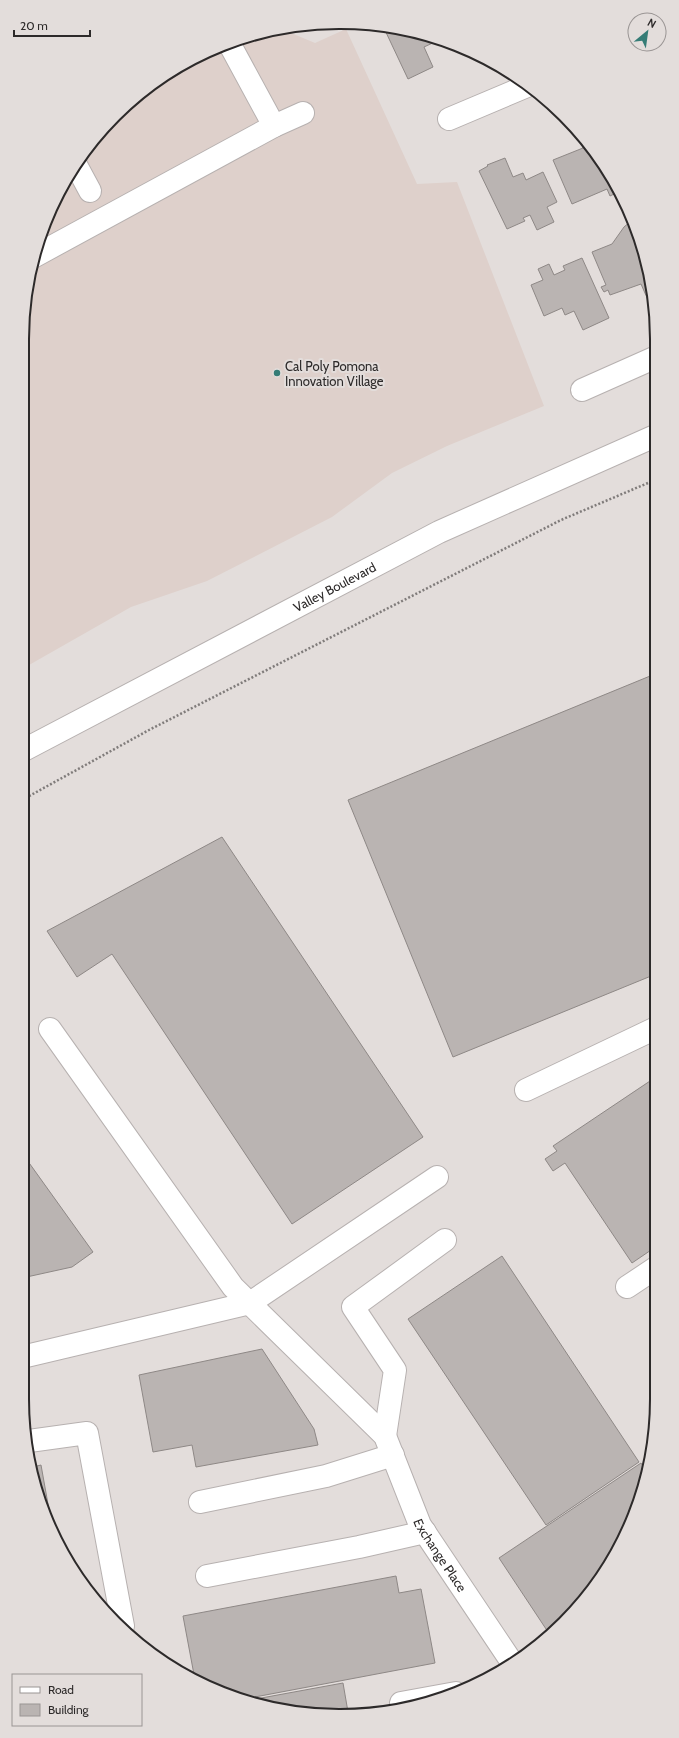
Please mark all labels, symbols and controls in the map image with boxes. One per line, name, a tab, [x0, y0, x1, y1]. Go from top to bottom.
scale bar	[14, 12, 90, 38]
north arrow	[627, 12, 667, 52]
text: N	[645, 15, 659, 31]
text: 20 m	[20, 18, 48, 33]
place label: Cal Poly Pomona Innovation Village	[285, 358, 384, 389]
marker: Cal Poly Pomona Innovation Village	[272, 368, 282, 378]
street label: Valley Boulevard	[291, 559, 379, 615]
street label: Exchange Place	[410, 1516, 471, 1595]
legend	[12, 1674, 142, 1726]
text: Road	[48, 1682, 74, 1697]
text: Building	[48, 1702, 90, 1717]

